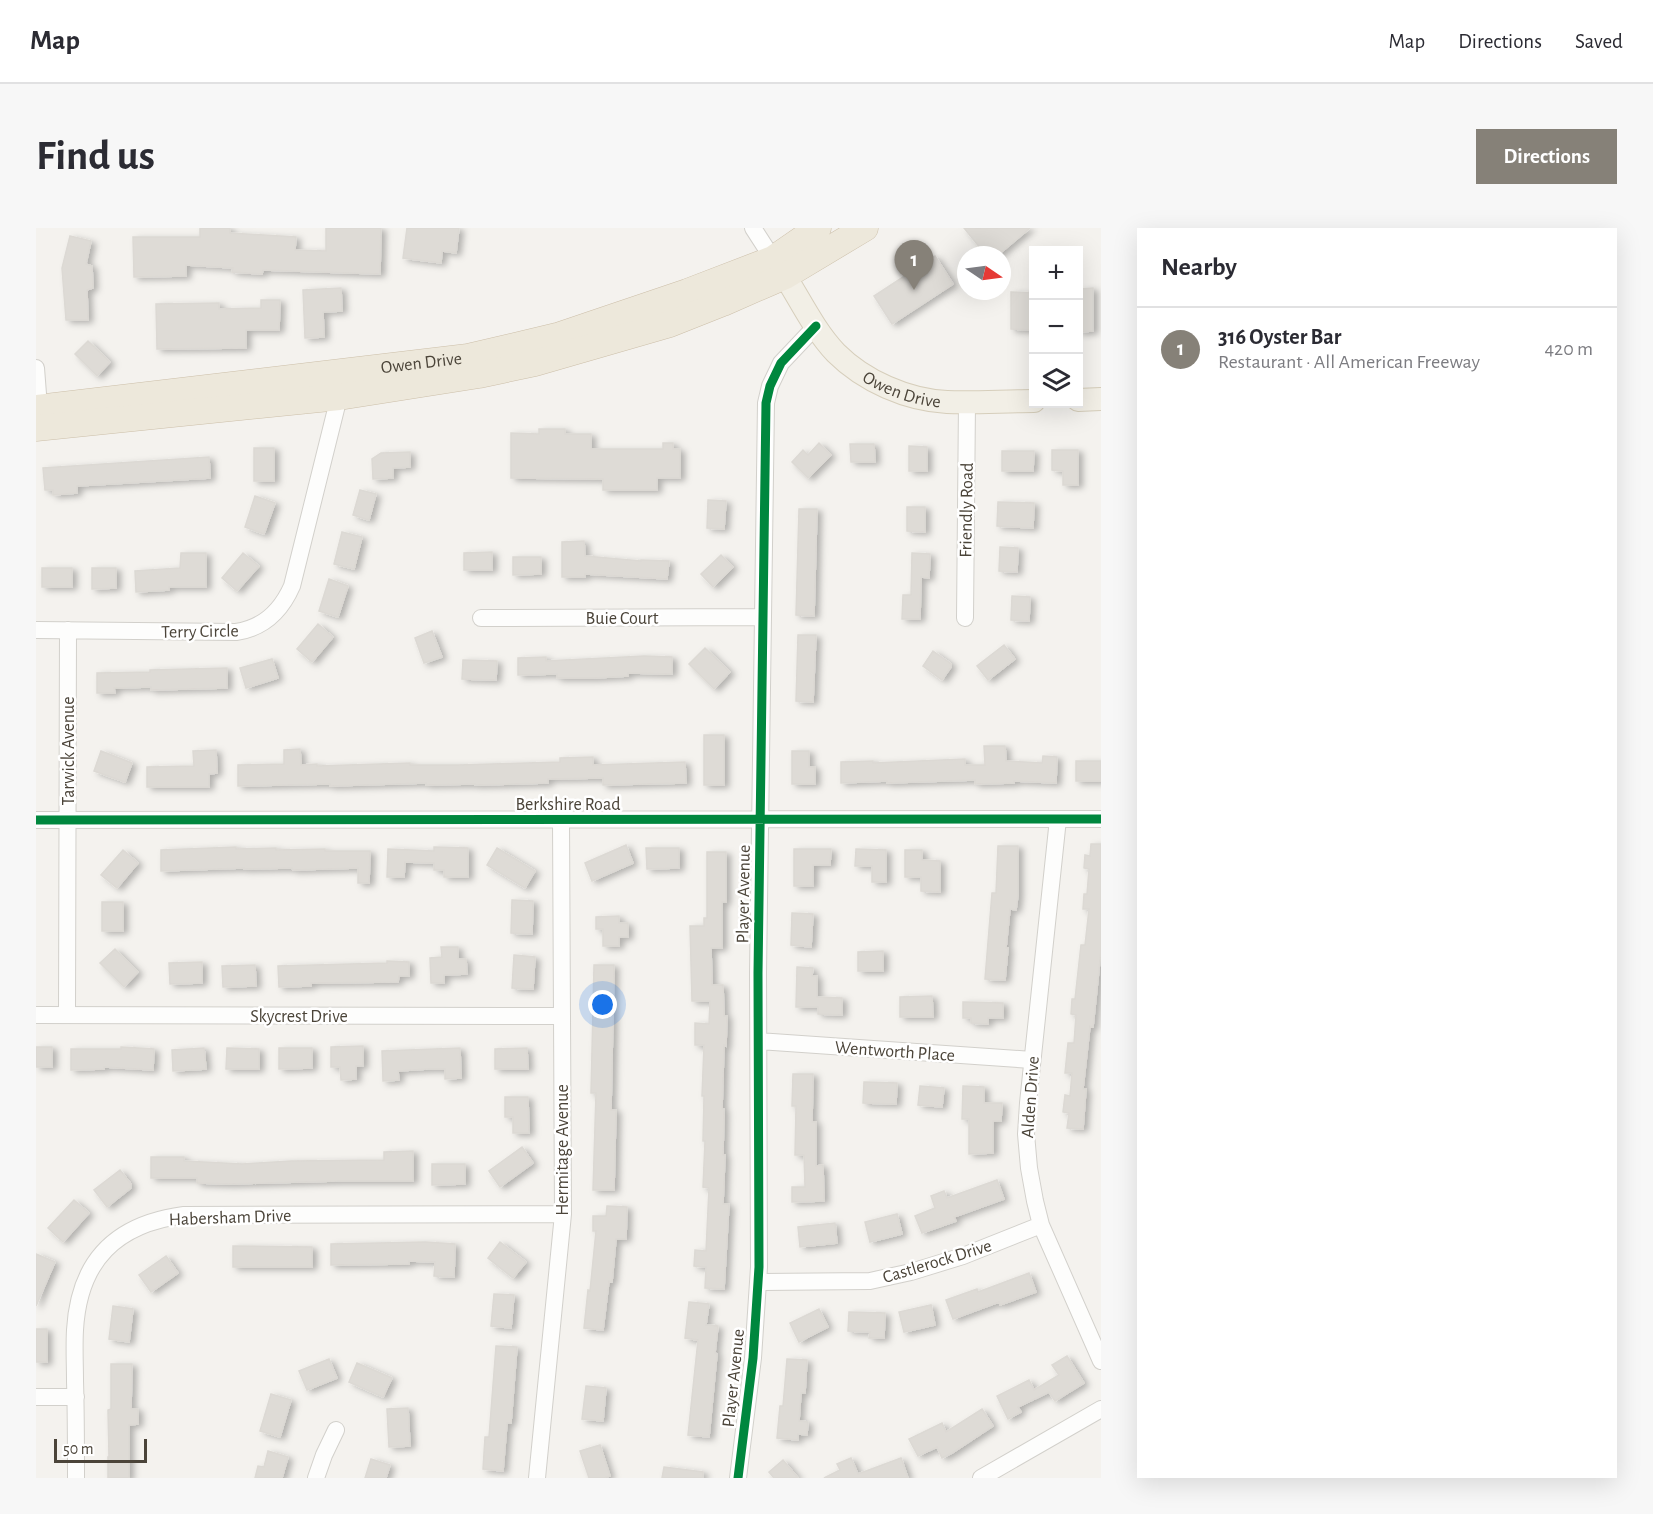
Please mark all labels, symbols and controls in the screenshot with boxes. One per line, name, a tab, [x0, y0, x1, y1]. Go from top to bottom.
text: Map	[30, 27, 80, 55]
text: Map	[1389, 31, 1425, 52]
text: Directions	[1458, 31, 1542, 52]
text: Saved	[1575, 31, 1623, 52]
button: Directions	[1476, 129, 1617, 184]
text: Find us	[36, 135, 155, 177]
pin: 1	[894, 241, 934, 290]
north arrow	[957, 246, 1011, 300]
map controls	[1029, 246, 1083, 408]
button: +	[1029, 246, 1083, 300]
text: Nearby	[1161, 254, 1237, 280]
button: −	[1029, 300, 1083, 354]
text: 316 Oyster Bar	[1218, 326, 1341, 348]
text: 1	[1177, 339, 1184, 359]
text: 420 m	[1544, 339, 1593, 359]
street label: Owen Drive	[380, 350, 463, 377]
text: Restaurant · All American Freeway	[1218, 352, 1480, 372]
button: layers	[1029, 354, 1083, 408]
street label: Owen Drive	[859, 368, 942, 412]
street label: Friendly Road	[957, 462, 977, 558]
street label: Buie Court	[586, 610, 659, 628]
street label: Terry Circle	[161, 622, 239, 642]
street label: Tarwick Avenue	[60, 697, 78, 805]
street label: Berkshire Road	[515, 796, 621, 814]
street label: Player Avenue	[734, 844, 754, 944]
your location	[588, 990, 617, 1019]
street label: Skycrest Drive	[250, 1008, 348, 1026]
street label: Wentworth Place	[834, 1039, 956, 1065]
street label: Alden Drive	[1019, 1055, 1043, 1139]
street label: Hermitage Avenue	[554, 1084, 572, 1216]
street label: Habersham Drive	[168, 1207, 292, 1229]
street label: Castlerock Drive	[881, 1237, 994, 1287]
street label: Player Avenue	[720, 1328, 748, 1428]
scale bar	[54, 1436, 147, 1464]
text: 50 m	[63, 1441, 94, 1457]

